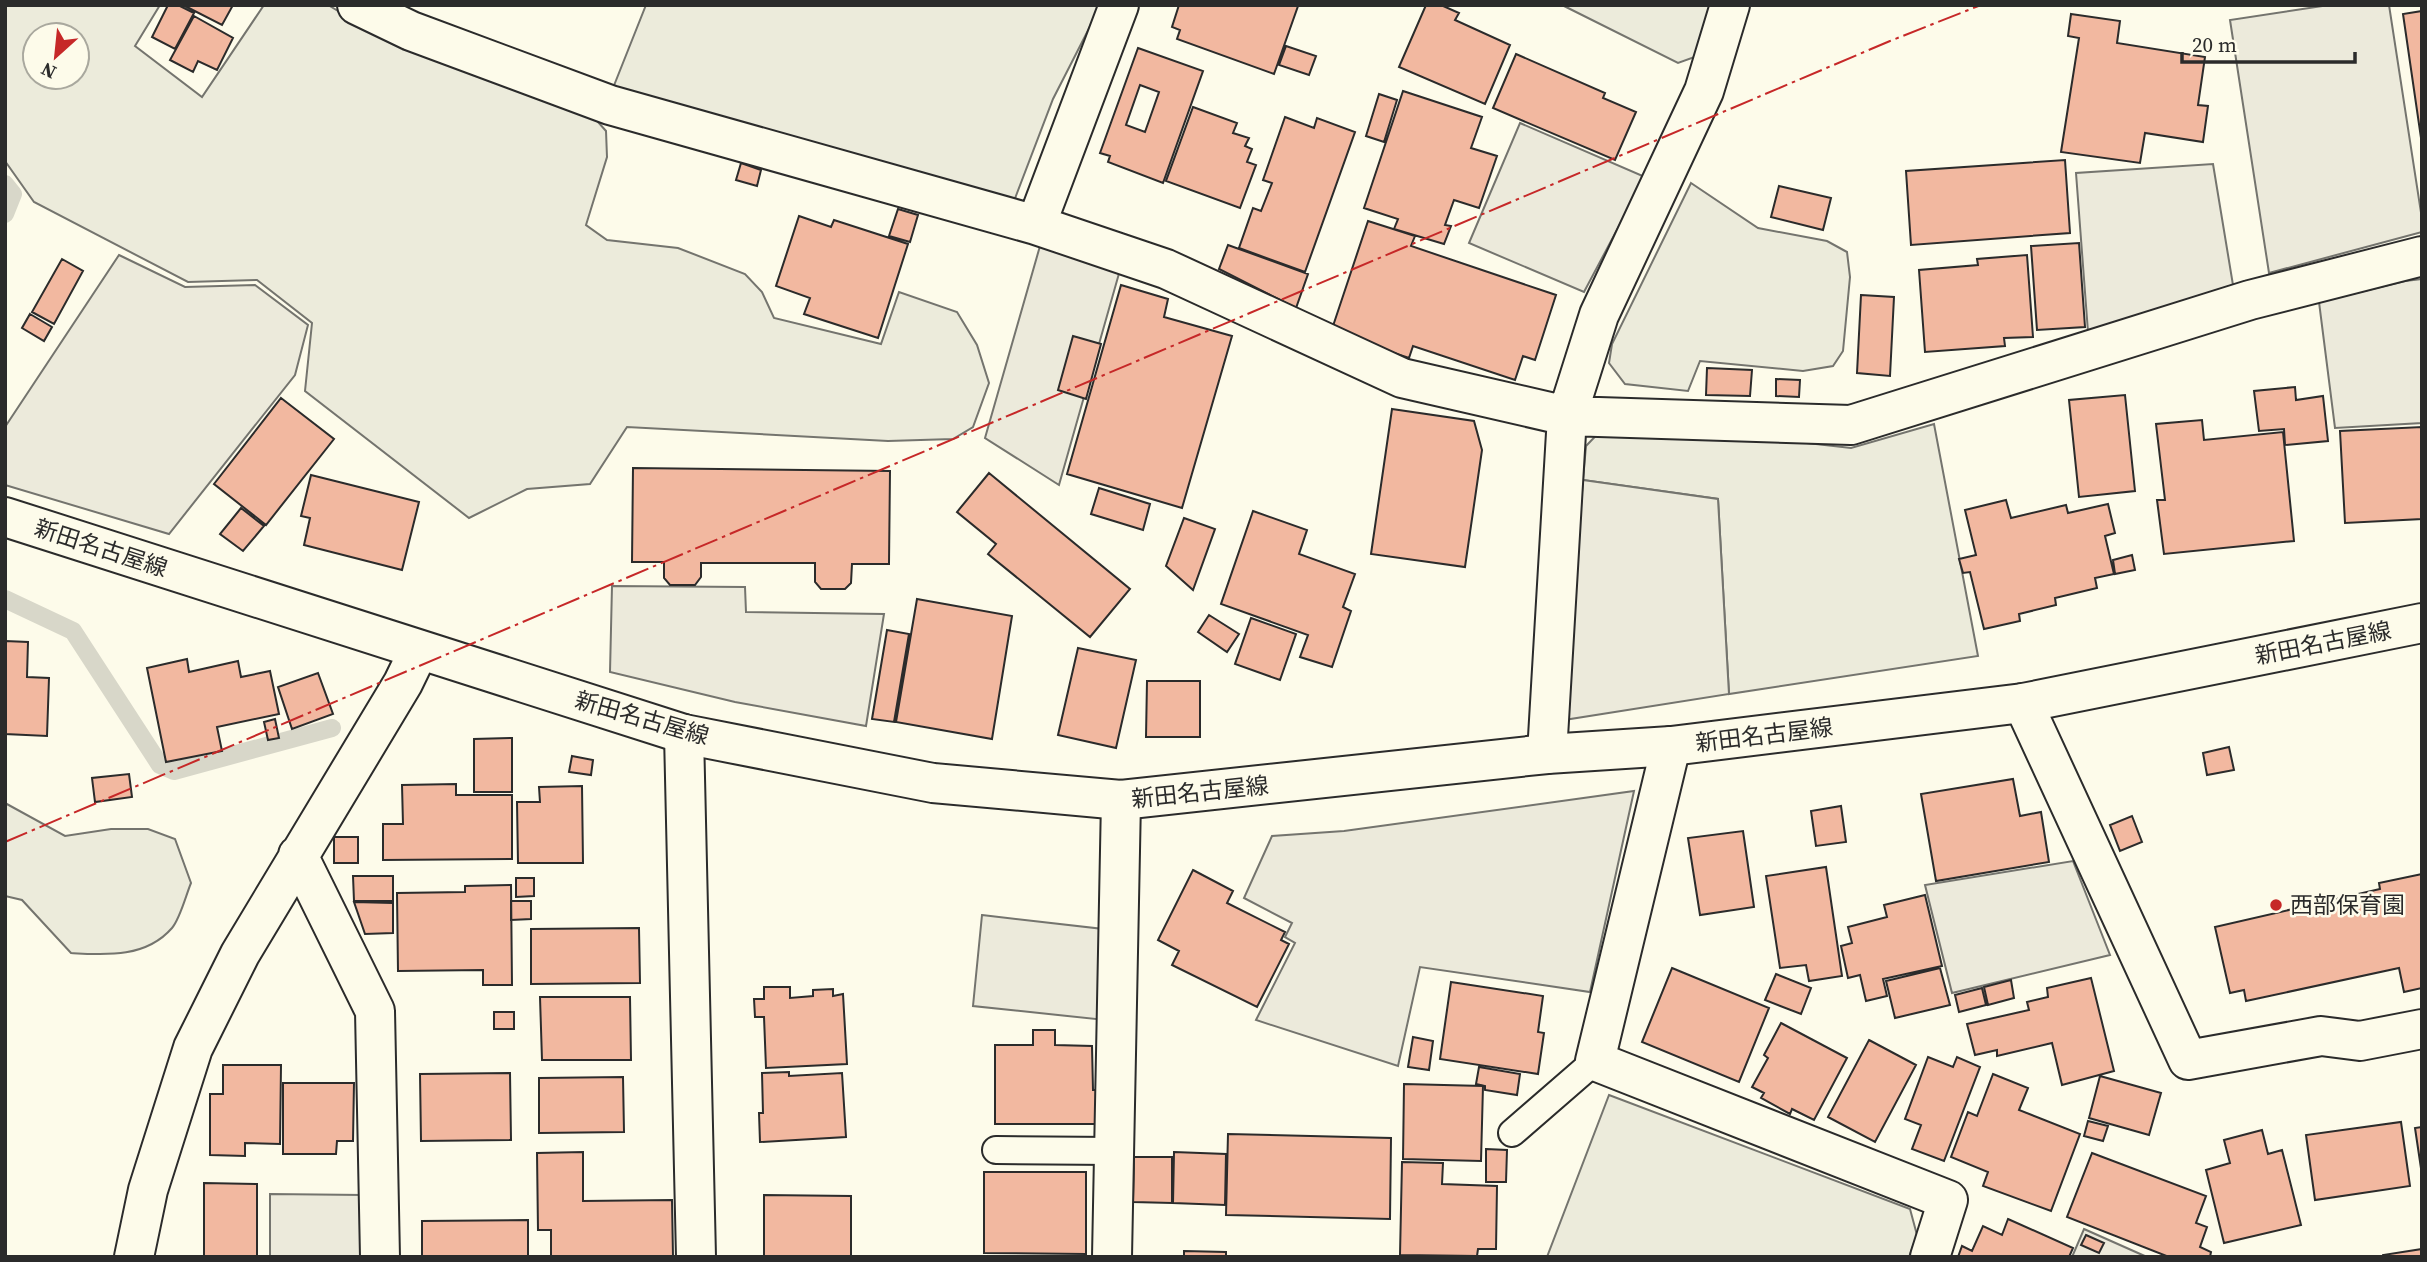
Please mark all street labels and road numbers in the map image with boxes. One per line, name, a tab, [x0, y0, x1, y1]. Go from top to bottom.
street label: 新田名古屋線	[30, 511, 172, 585]
street label: 新田名古屋線	[2252, 614, 2394, 672]
street label: 新田名古屋線	[571, 684, 713, 752]
street label: 新田名古屋線	[1694, 711, 1834, 759]
street label: 新田名古屋線	[1130, 769, 1270, 815]

